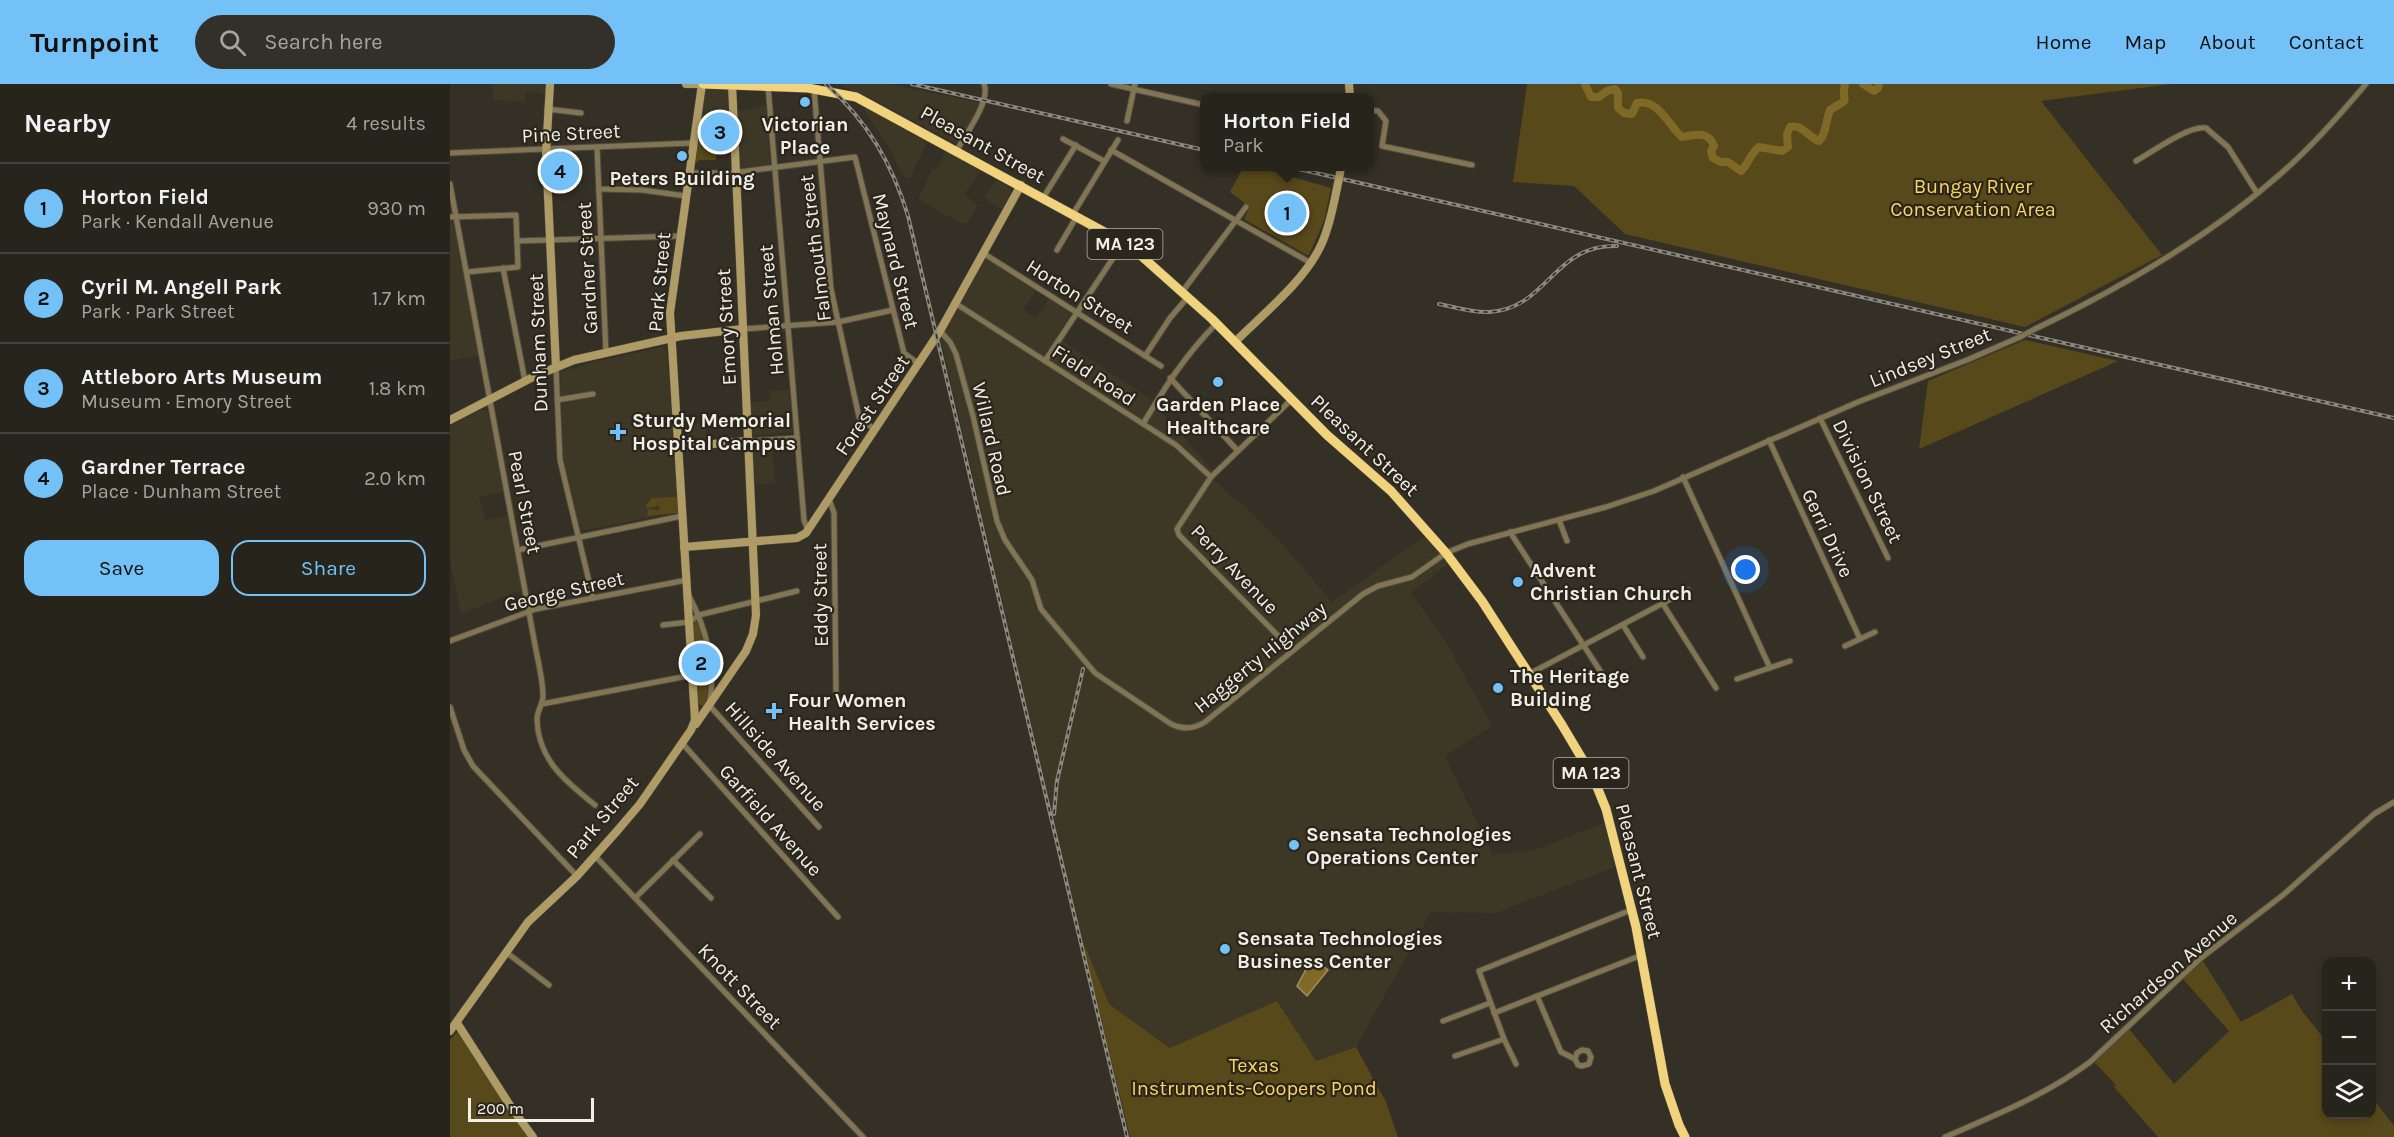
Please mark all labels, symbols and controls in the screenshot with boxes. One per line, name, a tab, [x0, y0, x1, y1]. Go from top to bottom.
search box	[195, 15, 615, 69]
text: Turnpoint	[30, 26, 159, 59]
icon: search	[216, 26, 249, 59]
text: Search here	[264, 29, 383, 55]
text: Home	[2036, 30, 2092, 54]
text: Map	[2125, 30, 2166, 54]
text: About	[2199, 30, 2256, 54]
text: Contact	[2289, 30, 2364, 54]
popup	[1200, 93, 1374, 171]
marker: Victorian Place	[798, 95, 812, 109]
street label: Pleasant Street	[917, 101, 1049, 188]
text: Nearby	[24, 108, 111, 139]
text: Horton Field	[1223, 108, 1351, 134]
pin: 3	[700, 110, 740, 154]
text: 4 results	[346, 112, 426, 135]
place label: Victorian Place	[762, 113, 848, 159]
street label: Pine Street	[521, 119, 622, 148]
text: Park	[1223, 134, 1264, 157]
pin: 4	[540, 148, 580, 194]
marker: Peters Building	[675, 149, 689, 163]
place label: Peters Building	[609, 167, 755, 190]
street label: Falmouth Street	[795, 173, 836, 323]
park label: Bungay River Conservation Area	[1890, 175, 2056, 221]
text: Horton Field	[81, 184, 209, 210]
pin: 1	[1268, 190, 1306, 236]
street label: Maynard Street	[868, 191, 924, 332]
text: 1	[40, 197, 47, 220]
text: 930 m	[367, 197, 426, 220]
street label: Gardner Street	[573, 201, 602, 335]
text: Park · Kendall Avenue	[81, 210, 274, 233]
road number: MA 123	[1088, 229, 1162, 259]
street label: Park Street	[644, 231, 675, 333]
street label: Holman Street	[754, 243, 789, 376]
street label: Horton Street	[1022, 254, 1138, 339]
street label: Emory Street	[712, 267, 741, 386]
street label: Dunham Street	[525, 273, 552, 413]
text: Cyril M. Angell Park	[81, 274, 282, 300]
text: 2	[37, 287, 50, 310]
text: 1.7 km	[372, 287, 426, 310]
text: Park · Park Street	[81, 300, 235, 323]
street label: Lindsey Street	[1866, 322, 1995, 392]
street label: Field Road	[1048, 340, 1140, 411]
street label: Forest Street	[830, 350, 915, 460]
text: Attleboro Arts Museum	[81, 364, 322, 390]
marker: Garden Place Healthcare	[1211, 375, 1225, 389]
text: 3	[37, 377, 50, 400]
text: 1.8 km	[369, 377, 426, 400]
street label: Willard Road	[967, 380, 1016, 498]
text: Museum · Emory Street	[81, 390, 292, 413]
street label: Pleasant Street	[1306, 390, 1424, 501]
place label: Garden Place Healthcare	[1156, 393, 1280, 439]
place label: Sturdy Memorial Hospital Campus	[632, 409, 796, 455]
street label: Division Street	[1828, 416, 1908, 547]
marker: Sturdy Memorial Hospital Campus	[609, 423, 627, 441]
street label: Pearl Street	[503, 448, 546, 556]
text: Gardner Terrace	[81, 454, 245, 480]
text: 4	[38, 467, 49, 490]
text: 2.0 km	[364, 467, 426, 490]
text: Place · Dunham Street	[81, 480, 281, 503]
street label: Gerri Drive	[1797, 485, 1858, 581]
street label: Perry Avenue	[1186, 520, 1283, 619]
button: Save	[24, 540, 219, 596]
button: Share	[231, 540, 426, 596]
street label: Eddy Street	[808, 542, 833, 647]
your location	[1731, 555, 1760, 584]
place label: Advent Christian Church	[1530, 559, 1692, 605]
street label: George Street	[502, 566, 627, 616]
marker: Advent Christian Church	[1511, 575, 1525, 589]
street label: Haggerty Highway	[1190, 597, 1331, 718]
pin: 2	[682, 640, 720, 686]
place label: The Heritage Building	[1510, 665, 1630, 711]
marker: The Heritage Building	[1491, 681, 1505, 695]
place label: Four Women Health Services	[788, 689, 936, 735]
street label: Hillside Avenue	[720, 697, 831, 816]
marker: Four Women Health Services	[765, 702, 783, 720]
road number: MA 123	[1554, 758, 1628, 788]
street label: Garfield Avenue	[714, 760, 827, 881]
street label: Park Street	[561, 771, 644, 863]
street label: Pleasant Street	[1611, 801, 1667, 942]
place label: Sensata Technologies Operations Center	[1306, 823, 1512, 869]
marker: Sensata Technologies Operations Center	[1287, 838, 1301, 852]
street label: Richardson Avenue	[2095, 906, 2242, 1038]
place label: Sensata Technologies Business Center	[1237, 927, 1443, 973]
street label: Knott Street	[693, 939, 786, 1034]
marker: Sensata Technologies Business Center	[1218, 942, 1232, 956]
map controls	[2322, 957, 2376, 1119]
button: +	[2322, 957, 2376, 1011]
button: −	[2322, 1011, 2376, 1065]
park label: Texas Instruments-Coopers Pond	[1131, 1054, 1377, 1100]
button: layers	[2322, 1065, 2376, 1119]
scale bar	[468, 1095, 594, 1122]
text: 200 m	[477, 1099, 524, 1118]

